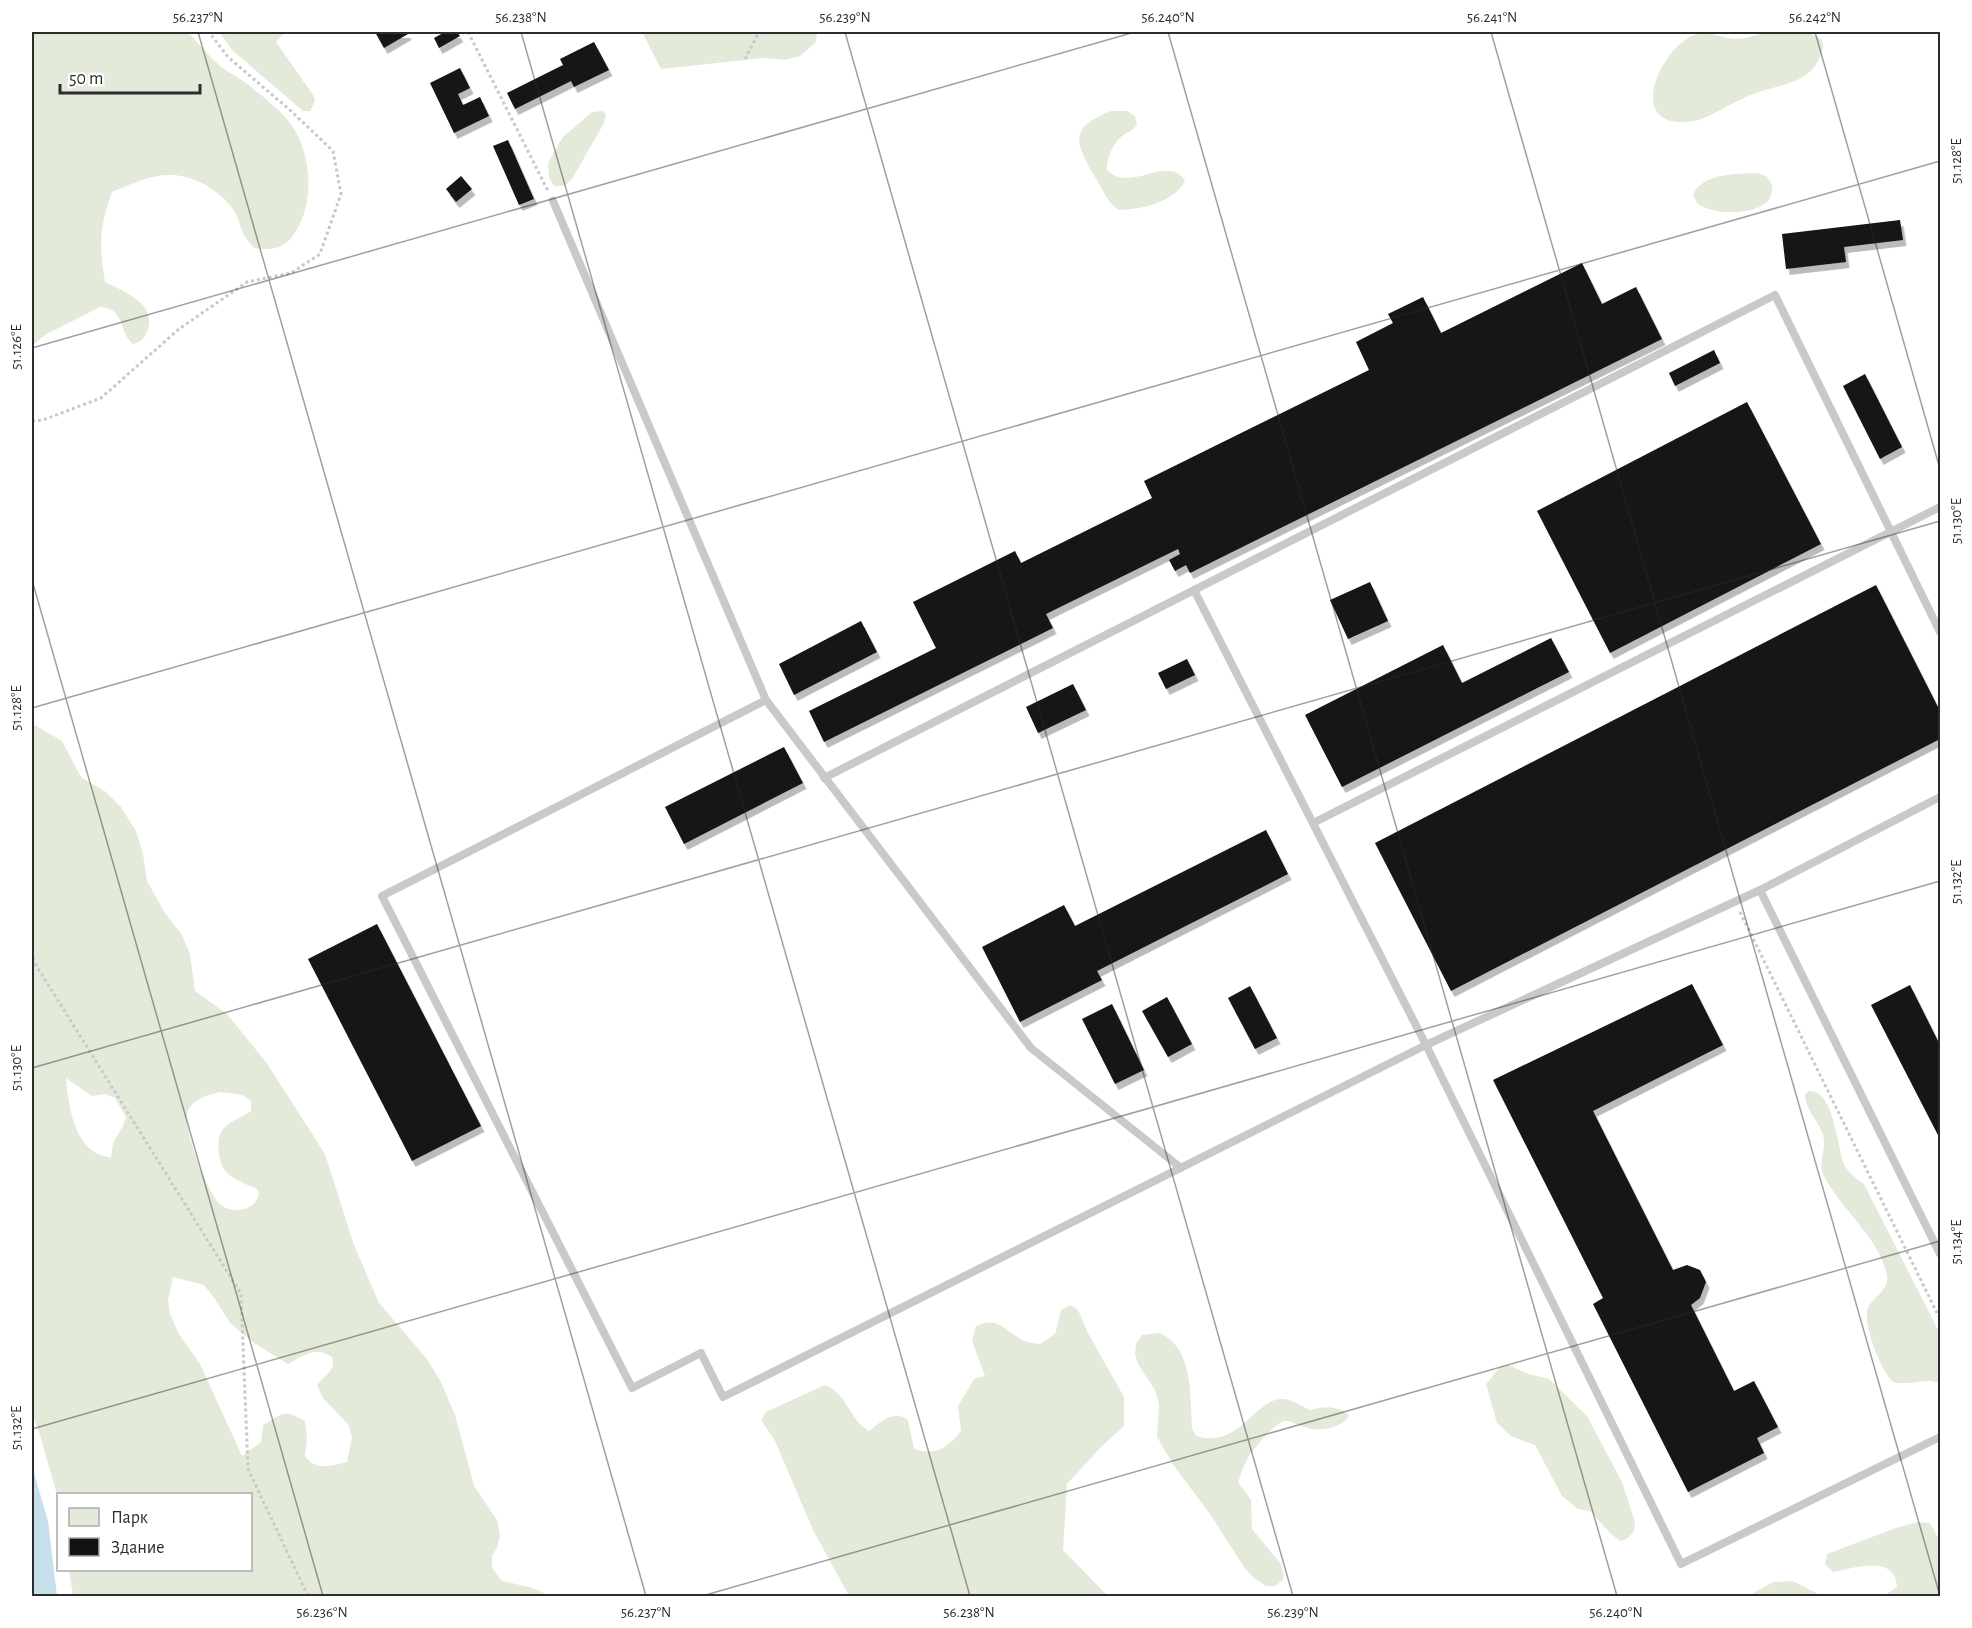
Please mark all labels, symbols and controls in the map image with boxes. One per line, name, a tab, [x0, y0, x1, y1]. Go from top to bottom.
text: 56.237°N	[173, 10, 223, 25]
text: 56.238°N	[495, 10, 547, 25]
text: 56.239°N	[819, 10, 871, 25]
text: 56.240°N	[1141, 10, 1195, 25]
text: 56.241°N	[1467, 10, 1517, 25]
text: 56.242°N	[1789, 10, 1841, 25]
scale bar	[60, 57, 200, 95]
text: 50 m	[69, 70, 103, 88]
text: 51.128°E	[1949, 138, 1964, 184]
text: 51.126°E	[9, 324, 24, 370]
text: 51.130°E	[1949, 498, 1964, 544]
text: 51.128°E	[9, 685, 24, 731]
text: 51.132°E	[1949, 860, 1964, 904]
text: 51.130°E	[9, 1045, 24, 1091]
text: 51.134°E	[1949, 1219, 1964, 1265]
text: 51.132°E	[9, 1406, 24, 1450]
legend	[57, 1493, 252, 1571]
text: Парк	[111, 1509, 149, 1527]
text: Здание	[111, 1539, 165, 1557]
text: 56.236°N	[296, 1605, 348, 1620]
text: 56.237°N	[621, 1605, 671, 1620]
text: 56.238°N	[943, 1605, 995, 1620]
text: 56.239°N	[1267, 1605, 1319, 1620]
text: 56.240°N	[1589, 1605, 1643, 1620]

